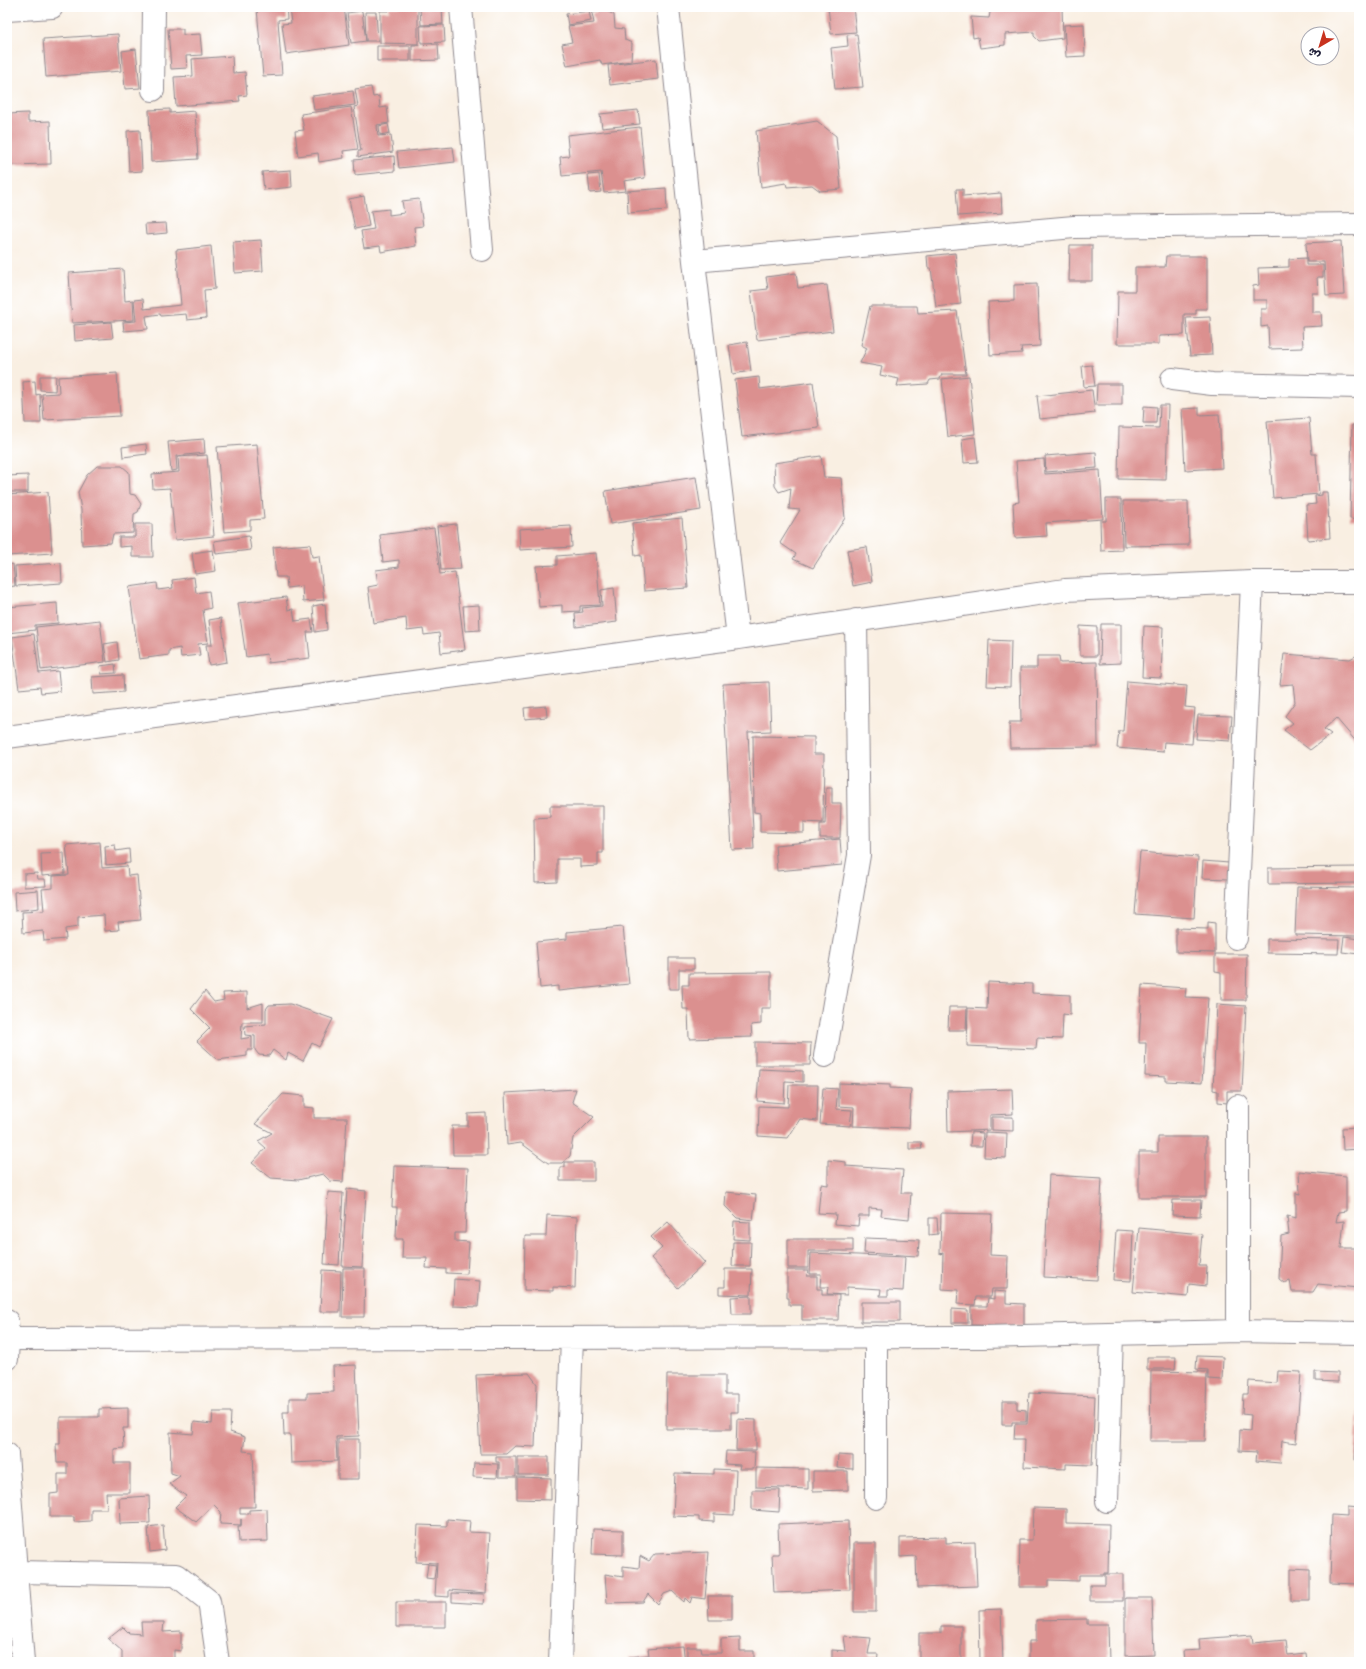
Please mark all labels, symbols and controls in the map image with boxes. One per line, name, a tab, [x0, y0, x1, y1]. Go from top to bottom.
north arrow	[1300, 26, 1340, 66]
text: ش	[1305, 45, 1323, 63]

